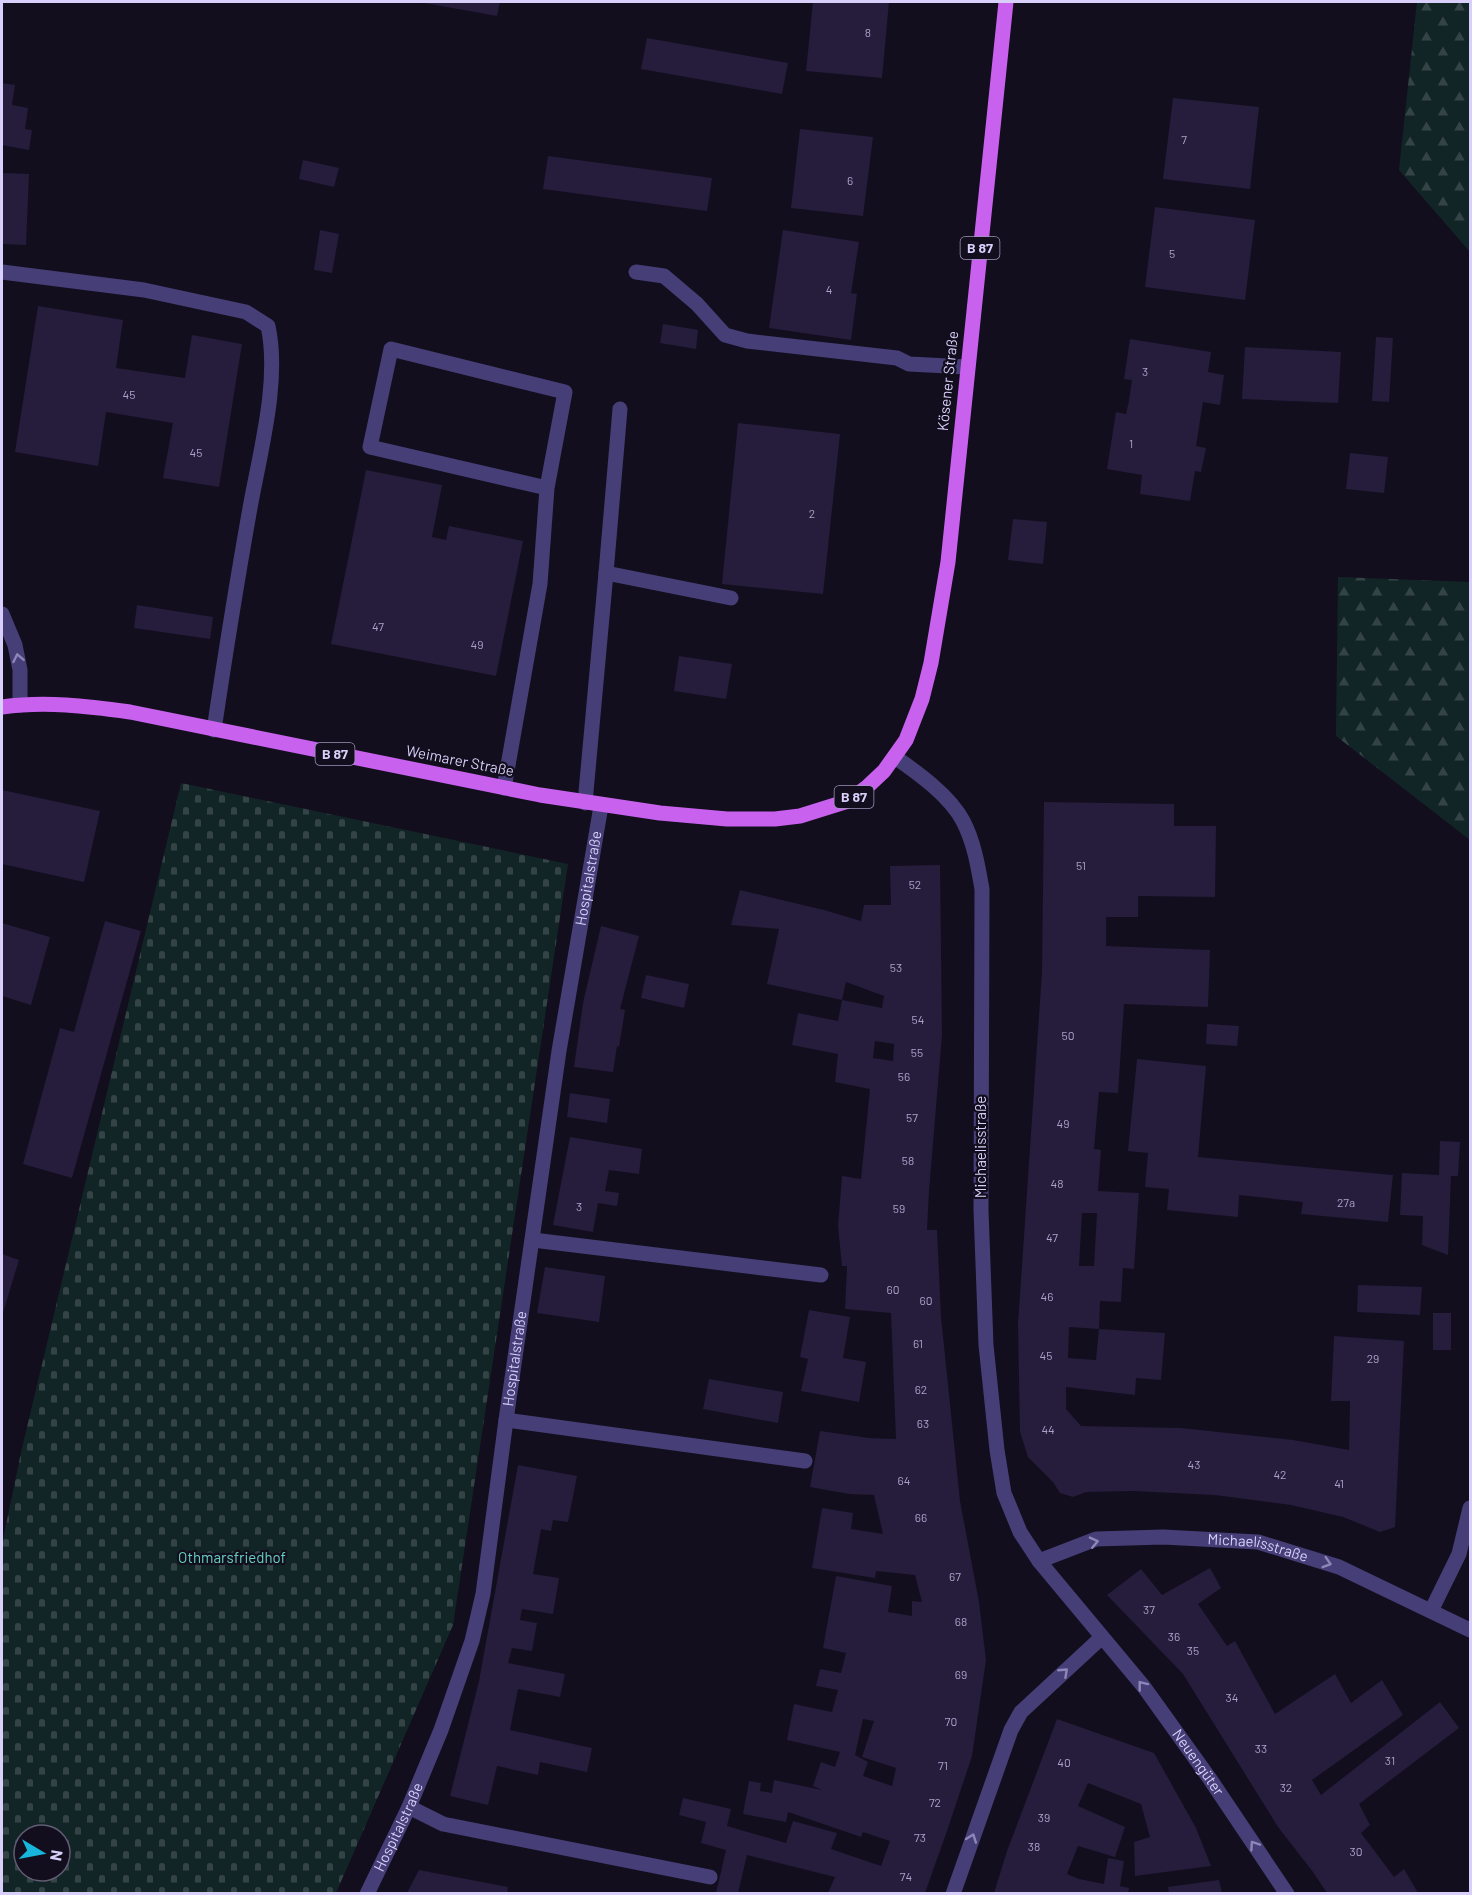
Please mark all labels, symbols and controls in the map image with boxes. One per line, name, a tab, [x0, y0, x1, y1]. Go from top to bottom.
house number: 8	[865, 25, 871, 39]
house number: 7	[1181, 132, 1187, 146]
house number: 6	[847, 173, 853, 187]
road number: B 87	[960, 237, 1000, 259]
house number: 5	[1169, 246, 1175, 260]
house number: 4	[826, 282, 832, 296]
street label: Kösener Straße	[933, 330, 961, 432]
house number: 3	[1142, 364, 1148, 378]
house number: 45	[123, 387, 135, 401]
house number: 1	[1129, 436, 1133, 450]
house number: 45	[190, 445, 202, 459]
house number: 2	[809, 506, 815, 520]
house number: 47	[372, 619, 384, 633]
house number: 49	[471, 637, 483, 651]
one-way arrow	[12, 653, 25, 663]
street label: Weimarer Straße	[405, 741, 516, 779]
road number: B 87	[316, 743, 354, 765]
road number: B 87	[834, 786, 874, 808]
street label: Hospitalstraße	[571, 829, 605, 927]
house number: 51	[1076, 858, 1086, 872]
house number: 52	[909, 877, 921, 891]
house number: 53	[890, 960, 902, 974]
house number: 54	[912, 1012, 924, 1026]
house number: 50	[1062, 1028, 1074, 1042]
house number: 55	[911, 1045, 923, 1059]
house number: 56	[898, 1069, 910, 1083]
street label: Michaelisstraße	[971, 1096, 989, 1198]
house number: 57	[906, 1110, 918, 1124]
house number: 49	[1057, 1116, 1069, 1130]
house number: 58	[902, 1153, 914, 1167]
house number: 48	[1051, 1176, 1063, 1190]
house number: 27a	[1337, 1195, 1355, 1209]
house number: 3	[576, 1199, 582, 1213]
house number: 59	[893, 1201, 905, 1215]
house number: 47	[1046, 1230, 1058, 1244]
house number: 60	[887, 1282, 899, 1296]
house number: 46	[1041, 1289, 1053, 1303]
house number: 60	[920, 1293, 932, 1307]
street label: Hospitalstraße	[498, 1310, 530, 1407]
house number: 61	[913, 1336, 923, 1350]
house number: 45	[1040, 1348, 1052, 1362]
house number: 29	[1367, 1351, 1379, 1365]
house number: 62	[915, 1382, 927, 1396]
house number: 63	[917, 1416, 929, 1430]
house number: 44	[1041, 1422, 1055, 1436]
house number: 43	[1188, 1457, 1200, 1471]
house number: 42	[1273, 1467, 1287, 1481]
house number: 64	[898, 1473, 910, 1487]
house number: 41	[1334, 1476, 1344, 1490]
house number: 66	[915, 1510, 927, 1524]
street label: Michaelisstraße	[1207, 1529, 1311, 1565]
one-way arrow	[1089, 1536, 1099, 1549]
park label: Othmarsfriedhof	[178, 1548, 286, 1566]
one-way arrow	[1321, 1556, 1332, 1568]
house number: 67	[949, 1569, 961, 1583]
house number: 37	[1143, 1602, 1155, 1616]
house number: 68	[955, 1614, 967, 1628]
house number: 36	[1168, 1629, 1180, 1643]
house number: 35	[1187, 1643, 1199, 1657]
house number: 69	[955, 1667, 967, 1681]
one-way arrow	[1058, 1668, 1068, 1679]
one-way arrow	[1139, 1681, 1150, 1692]
house number: 34	[1226, 1690, 1238, 1704]
house number: 70	[945, 1714, 957, 1728]
street label: Neuengüter	[1169, 1725, 1229, 1799]
house number: 33	[1255, 1741, 1267, 1755]
house number: 31	[1385, 1753, 1395, 1767]
house number: 40	[1057, 1755, 1071, 1769]
house number: 71	[938, 1758, 948, 1772]
street label: Hospitalstraße	[369, 1780, 426, 1874]
house number: 32	[1280, 1780, 1292, 1794]
house number: 72	[929, 1795, 941, 1809]
house number: 39	[1038, 1810, 1050, 1824]
north arrow	[12, 1823, 72, 1883]
house number: 73	[914, 1830, 926, 1844]
one-way arrow	[965, 1834, 978, 1844]
house number: 38	[1028, 1839, 1040, 1853]
one-way arrow	[1250, 1841, 1261, 1852]
house number: 30	[1350, 1844, 1362, 1858]
text: N	[47, 1849, 68, 1863]
house number: 74	[900, 1869, 912, 1883]

